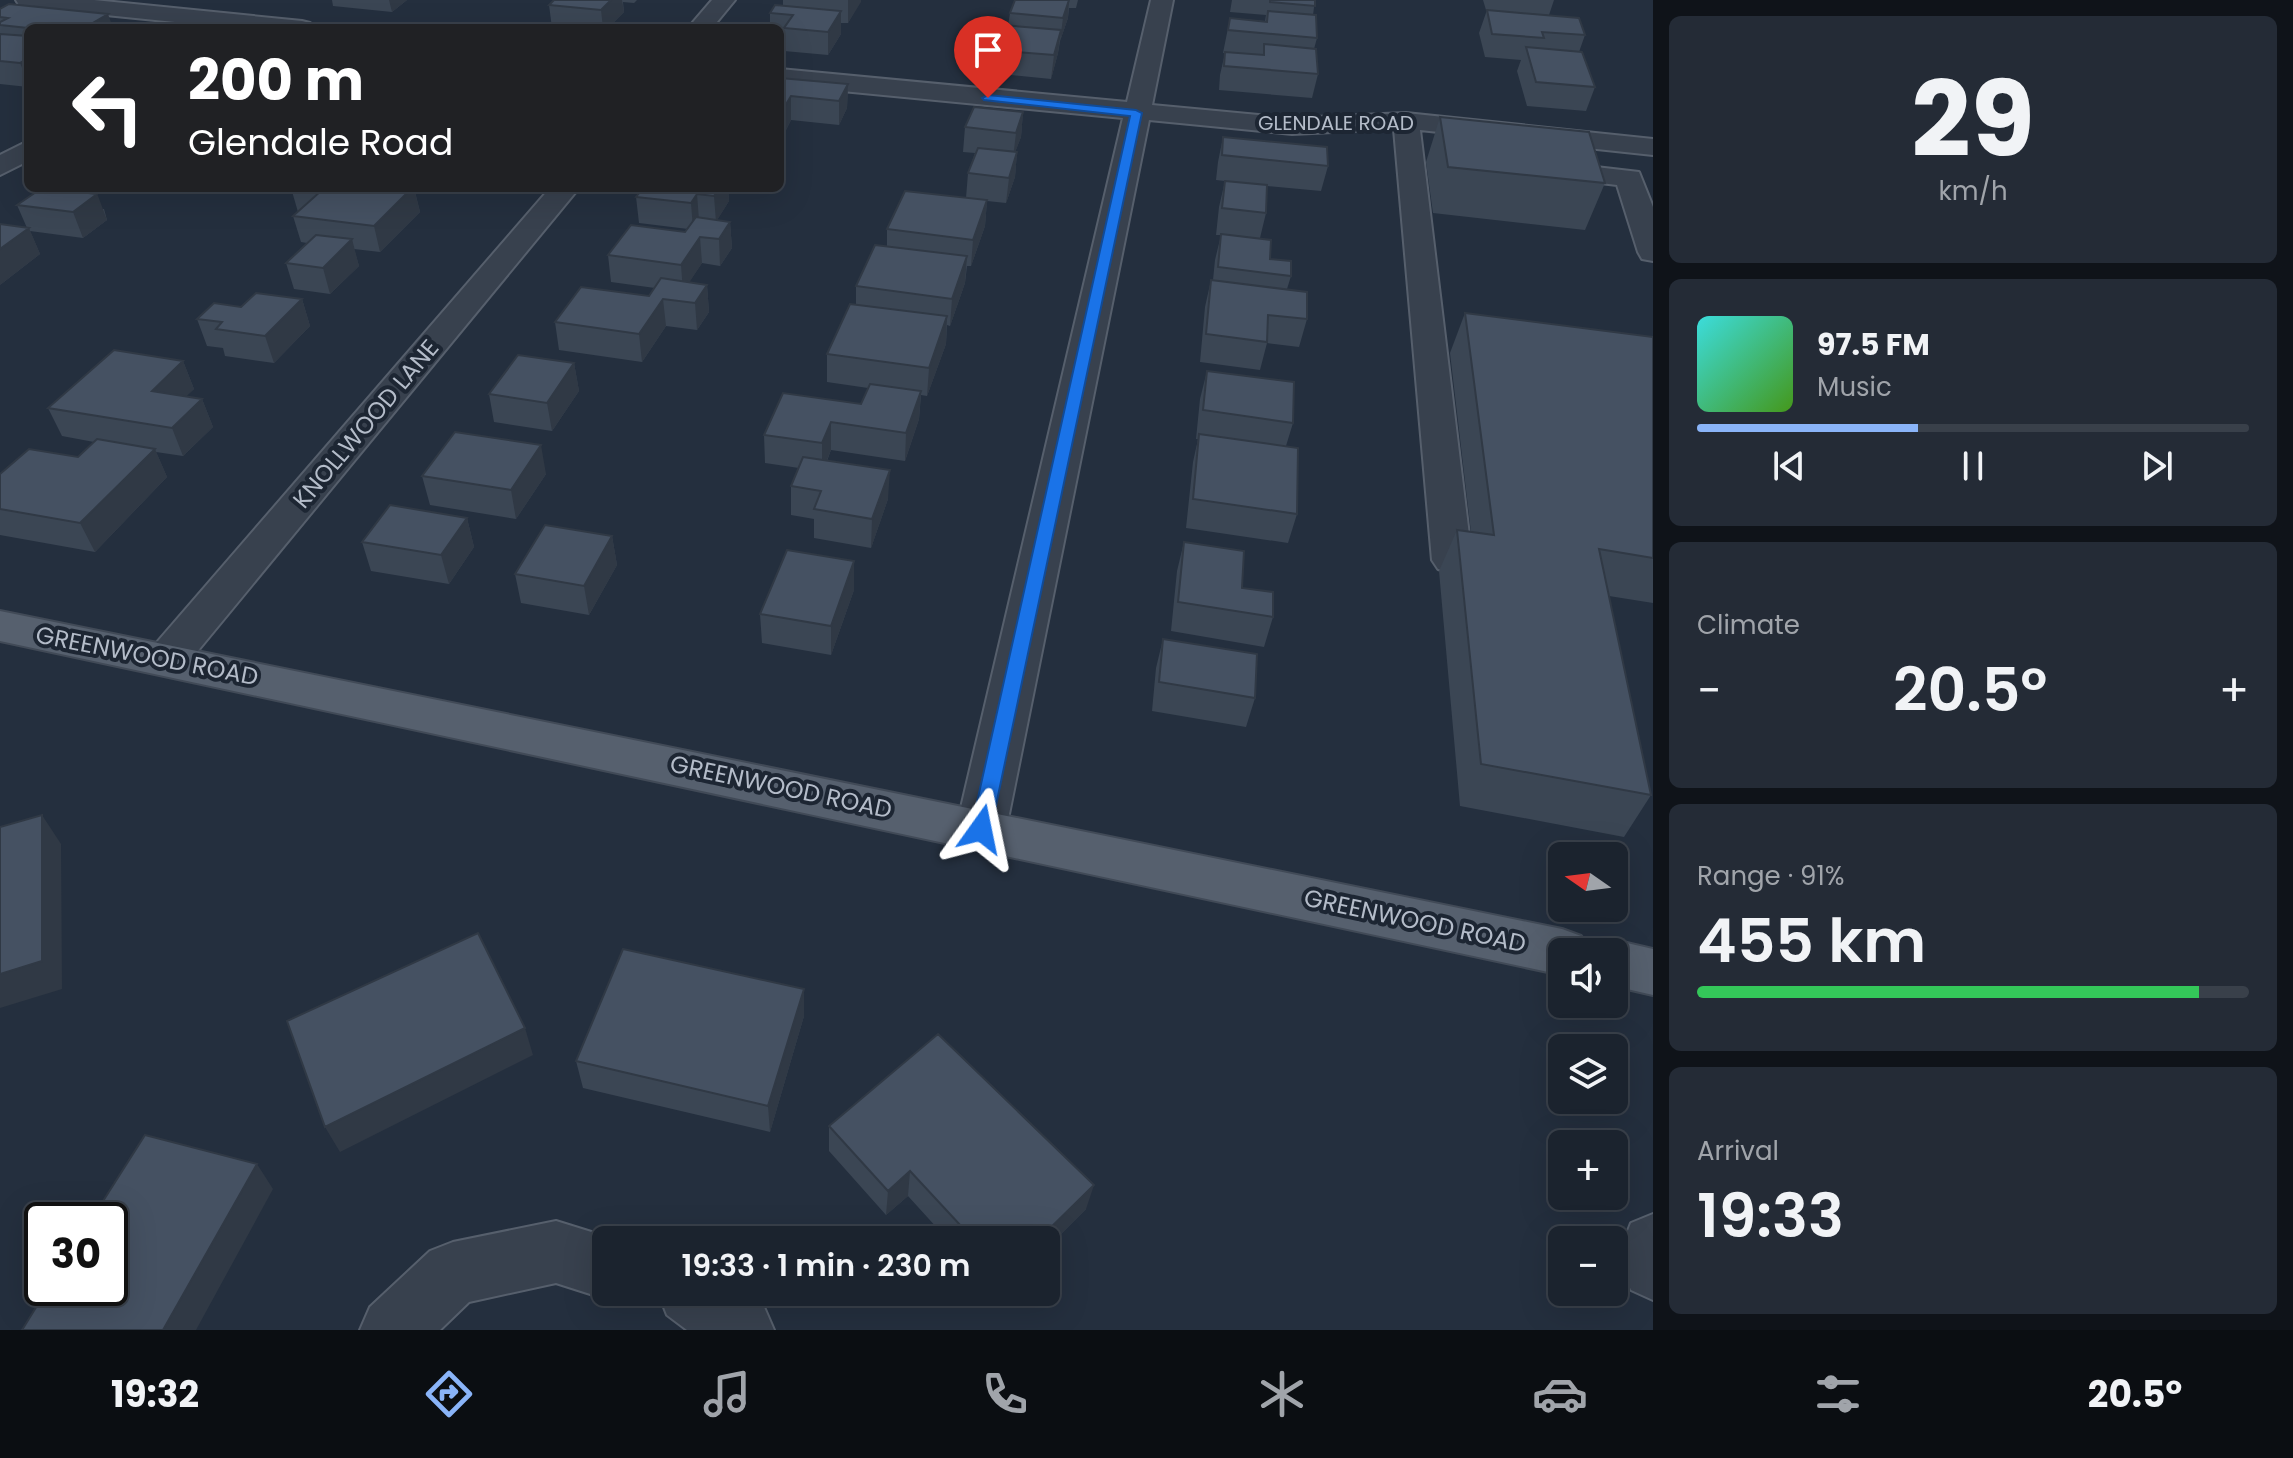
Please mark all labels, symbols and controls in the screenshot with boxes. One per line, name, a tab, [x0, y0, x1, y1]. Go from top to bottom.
pin	[954, 16, 1022, 98]
icon: arrive	[966, 28, 1010, 72]
text: 200 m	[188, 41, 364, 120]
text: 29	[1911, 47, 2035, 192]
icon: left	[56, 56, 160, 160]
street label: GLENDALE ROAD	[1258, 109, 1414, 137]
text: Glendale Road	[188, 117, 453, 168]
text: km/h	[1938, 173, 2008, 209]
text: 97.5 FM	[1817, 323, 1930, 366]
street label: KNOLLWOOD LANE	[285, 332, 446, 515]
text: Music	[1817, 369, 1892, 405]
icon: previous	[1767, 444, 1811, 488]
icon: pause	[1951, 444, 1995, 488]
icon: next	[2135, 444, 2179, 488]
text: Climate	[1697, 607, 1800, 643]
street label: GREENWOOD ROAD	[33, 618, 261, 693]
text: 20.5°	[1893, 648, 2047, 732]
text: −	[1697, 660, 1721, 721]
text: +	[2219, 660, 2249, 721]
street label: GREENWOOD ROAD	[667, 747, 895, 826]
position arrow	[939, 787, 1023, 871]
north arrow	[1548, 842, 1628, 922]
map controls	[1548, 842, 1628, 1306]
text: Range · 91%	[1697, 858, 1845, 894]
street label: GREENWOOD ROAD	[1301, 881, 1529, 960]
text: 455 km	[1697, 899, 1926, 983]
button: sound	[1548, 938, 1628, 1018]
button: layers	[1548, 1034, 1628, 1114]
button: +	[1548, 1130, 1628, 1210]
text: Arrival	[1697, 1133, 1779, 1169]
text: 19:33	[1697, 1174, 1844, 1258]
speed limit sign: 30	[24, 1202, 128, 1306]
button: −	[1548, 1226, 1628, 1306]
text: 19:33 · 1 min · 230 m	[682, 1244, 971, 1287]
icon: directions	[421, 1366, 477, 1422]
icon: music	[699, 1366, 755, 1422]
icon: phone	[977, 1366, 1033, 1422]
icon: climate	[1254, 1366, 1310, 1422]
icon: car	[1532, 1366, 1588, 1422]
icon: filters	[1810, 1366, 1866, 1422]
text: 19:32	[111, 1369, 199, 1420]
text: 20.5°	[2088, 1369, 2182, 1420]

